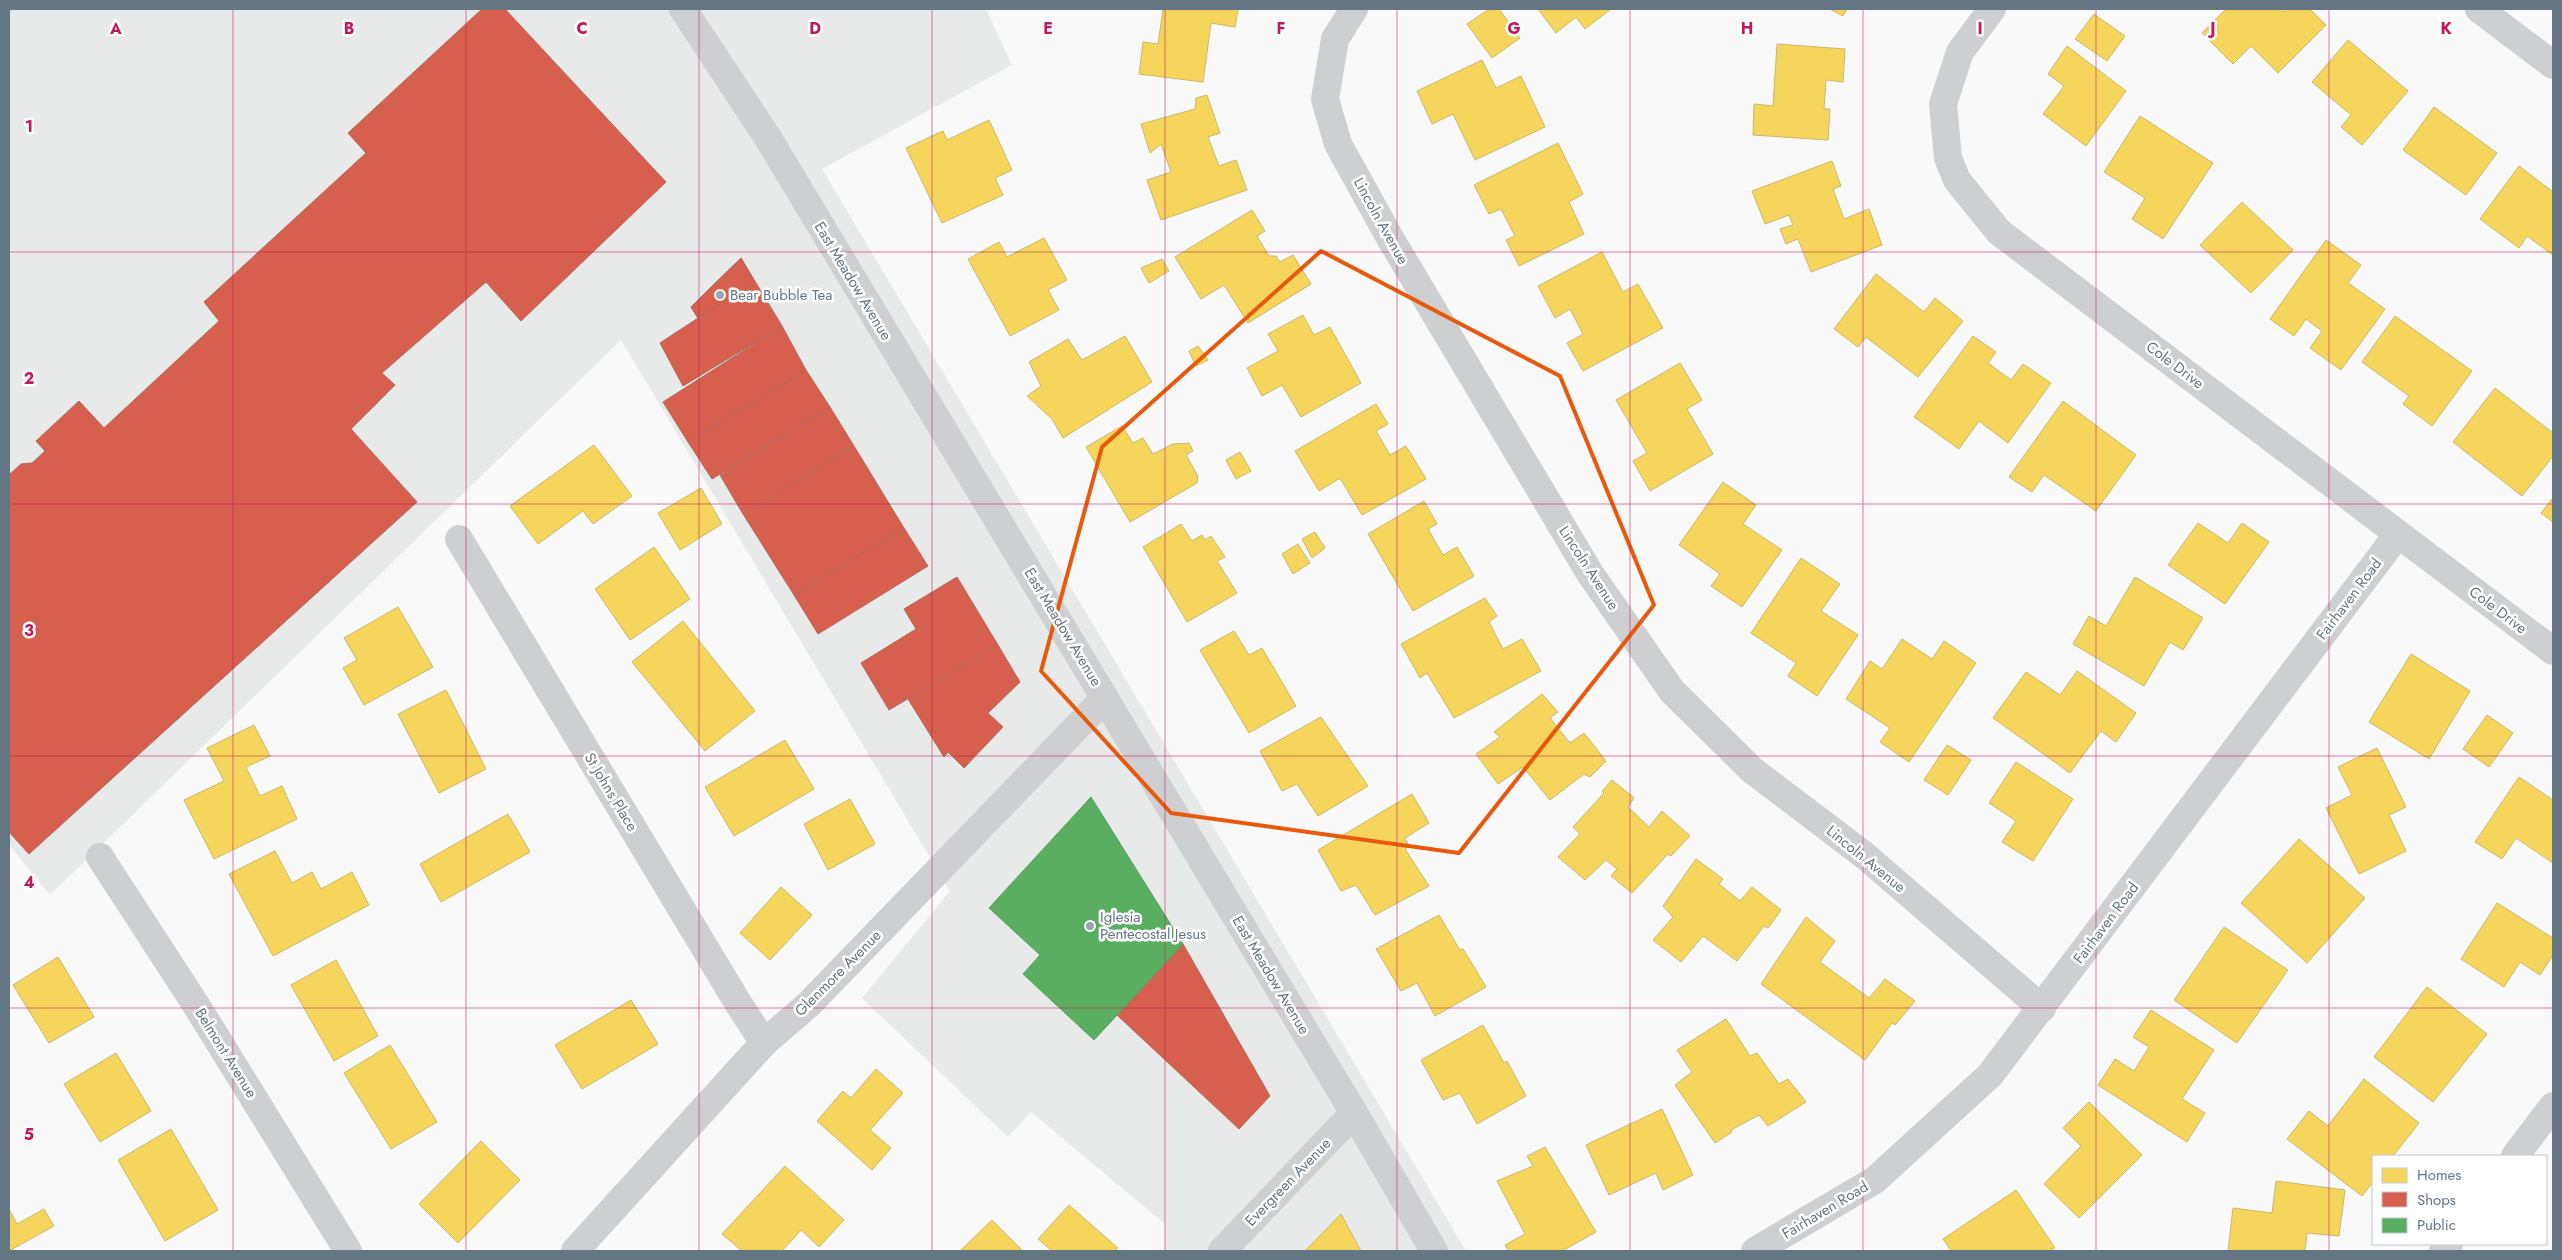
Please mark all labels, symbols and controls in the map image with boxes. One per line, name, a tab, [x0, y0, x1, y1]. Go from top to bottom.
text: A	[109, 17, 122, 40]
text: B	[344, 17, 354, 40]
text: C	[576, 17, 588, 40]
text: D	[809, 17, 821, 40]
text: E	[1043, 17, 1053, 40]
text: F	[1277, 17, 1285, 40]
text: G	[1507, 17, 1521, 40]
text: H	[1741, 17, 1753, 40]
text: I	[1977, 17, 1983, 40]
text: J	[2207, 17, 2216, 40]
text: K	[2440, 17, 2452, 40]
text: 1	[25, 115, 33, 138]
street label: Lincoln Avenue	[1348, 173, 1414, 269]
street label: East Meadow Avenue	[809, 218, 897, 345]
place label: Bear Bubble Tea	[730, 284, 832, 306]
marker: Bear Bubble Tea	[714, 289, 726, 301]
street label: Cole Drive	[2141, 336, 2209, 394]
text: 2	[24, 367, 34, 390]
street label: Lincoln Avenue	[1554, 522, 1625, 615]
street label: Fairhaven Road	[2311, 554, 2387, 644]
street label: East Meadow Avenue	[1019, 564, 1107, 691]
street label: Cole Drive	[2464, 581, 2532, 639]
text: 3	[24, 619, 34, 642]
street label: St Johns Place	[579, 749, 643, 836]
street label: Lincoln Avenue	[1822, 820, 1911, 898]
text: 4	[23, 871, 35, 894]
street label: Fairhaven Road	[2068, 878, 2144, 968]
place label: Iglesia Pentecostal Jesus	[1100, 906, 1206, 945]
street label: East Meadow Avenue	[1227, 912, 1315, 1039]
marker: Iglesia Pentecostal Jesus	[1084, 920, 1096, 932]
street label: Glenmore Avenue	[790, 925, 886, 1021]
street label: Belmont Avenue	[190, 1004, 263, 1102]
text: 5	[24, 1123, 34, 1146]
street label: Evergreen Avenue	[1240, 1133, 1336, 1231]
legend	[2372, 1155, 2547, 1245]
text: Homes	[2417, 1164, 2461, 1186]
street label: Fairhaven Road	[1778, 1176, 1872, 1244]
text: Shops	[2417, 1189, 2456, 1211]
text: Public	[2417, 1214, 2456, 1236]

